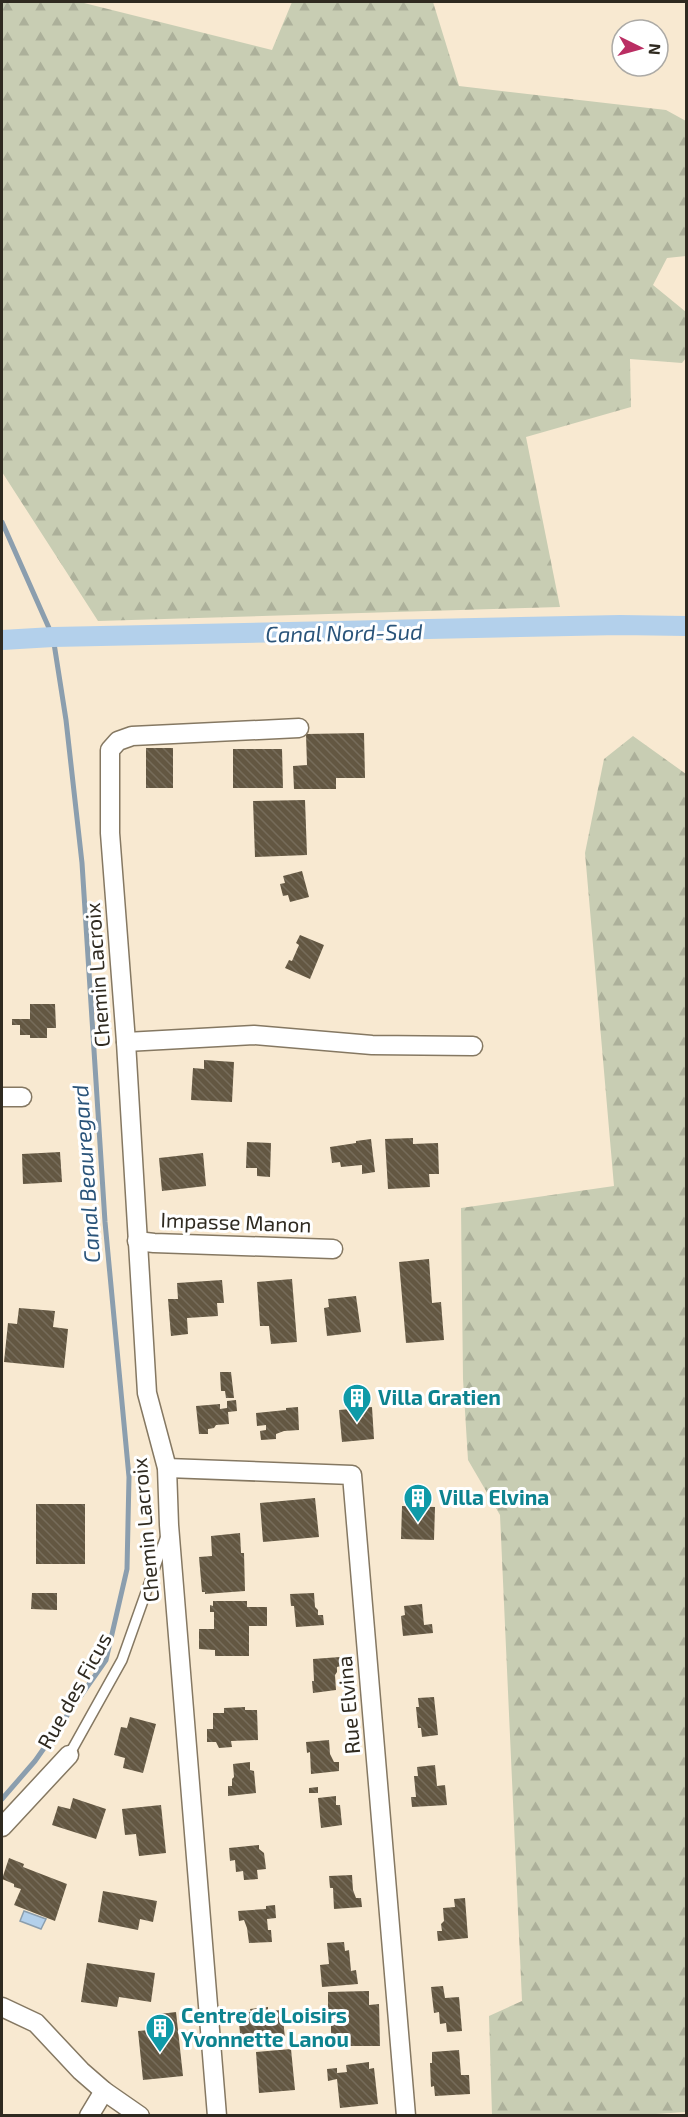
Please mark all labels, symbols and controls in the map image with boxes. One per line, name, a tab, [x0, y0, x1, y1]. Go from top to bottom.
north arrow	[610, 18, 670, 78]
text: N	[645, 43, 665, 56]
water label: Canal Nord-Sud	[265, 618, 423, 646]
street label: Chemin Lacroix	[79, 902, 114, 1048]
water label: Canal Beauregard	[66, 1084, 104, 1264]
street label: Impasse Manon	[160, 1206, 312, 1237]
building icon: Villa Gratien	[341, 1382, 373, 1424]
place label: Villa Gratien	[378, 1384, 501, 1409]
street label: Chemin Lacroix	[126, 1457, 163, 1603]
building icon: Villa Elvina	[402, 1482, 434, 1524]
place label: Villa Elvina	[439, 1484, 549, 1509]
street label: Rue des Ficus	[31, 1628, 116, 1753]
street label: Rue Elvina	[331, 1655, 364, 1755]
place label: Centre de Loisirs Yvonnette Lanou	[181, 2002, 349, 2051]
building icon: Centre de Loisirs Yvonnette Lanou	[144, 2012, 176, 2054]

